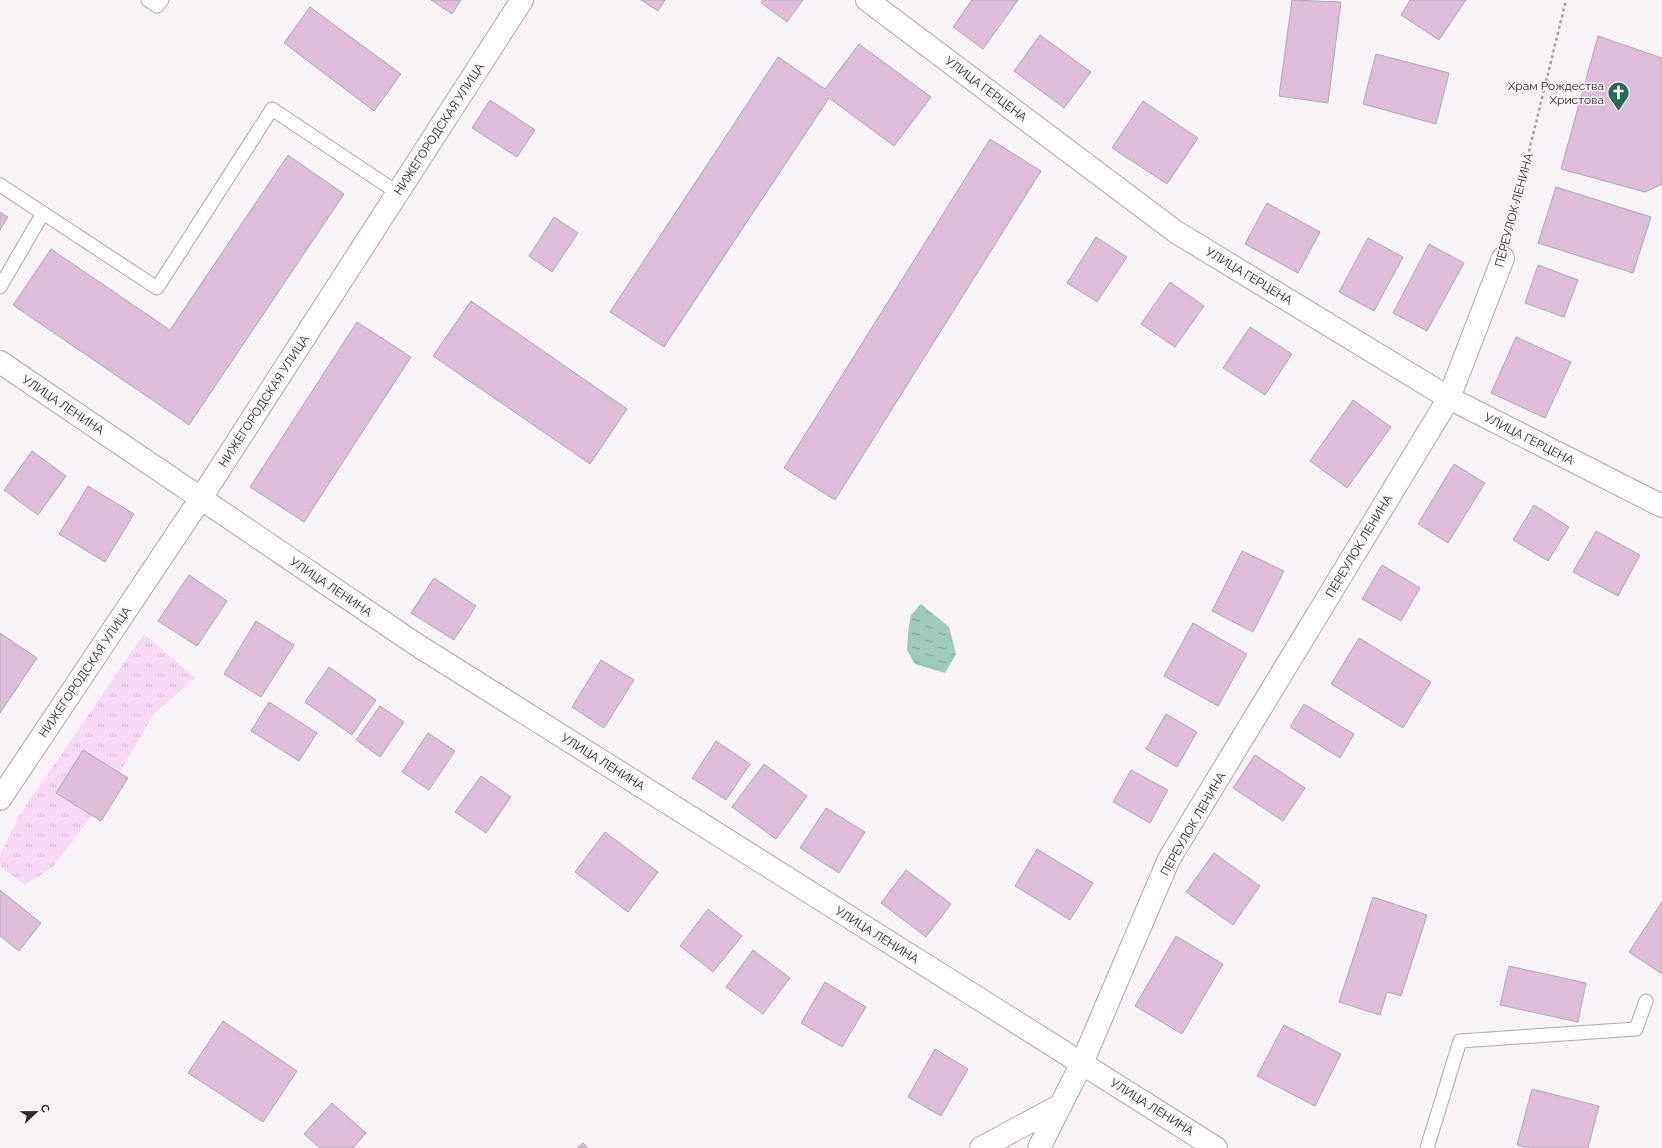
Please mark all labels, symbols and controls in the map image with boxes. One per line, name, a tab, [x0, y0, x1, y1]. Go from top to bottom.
street label: УЛИЦА ГЕРЦЕНА	[942, 54, 1030, 124]
street label: НИЖЕГОРОДСКАЯ УЛИЦА	[391, 60, 487, 198]
place label: Храм Рождества Христова	[1508, 79, 1604, 107]
church icon: Храм Рождества Христова	[1606, 80, 1632, 113]
street label: ПЕРЕУЛОК ЛЕНИНА	[1492, 152, 1536, 268]
street label: УЛИЦА ГЕРЦЕНА	[1203, 245, 1295, 307]
street label: НИЖЕГОРОДСКАЯ УЛИЦА	[216, 332, 312, 470]
street label: УЛИЦА ЛЕНИНА	[19, 372, 107, 438]
street label: УЛИЦА ГЕРЦЕНА	[1482, 410, 1576, 468]
street label: ПЕРЕУЛОК ЛЕНИНА	[1323, 492, 1395, 600]
street label: УЛИЦА ЛЕНИНА	[287, 554, 375, 620]
street label: НИЖЕГОРОДСКАЯ УЛИЦА	[36, 604, 134, 740]
street label: УЛИЦА ЛЕНИНА	[559, 731, 647, 793]
street label: ПЕРЕУЛОК ЛЕНИНА	[1158, 770, 1228, 878]
street label: УЛИЦА ЛЕНИНА	[833, 904, 921, 966]
street label: УЛИЦА ЛЕНИНА	[1108, 1076, 1196, 1138]
north arrow	[16, 1092, 56, 1132]
text: С	[37, 1103, 52, 1115]

